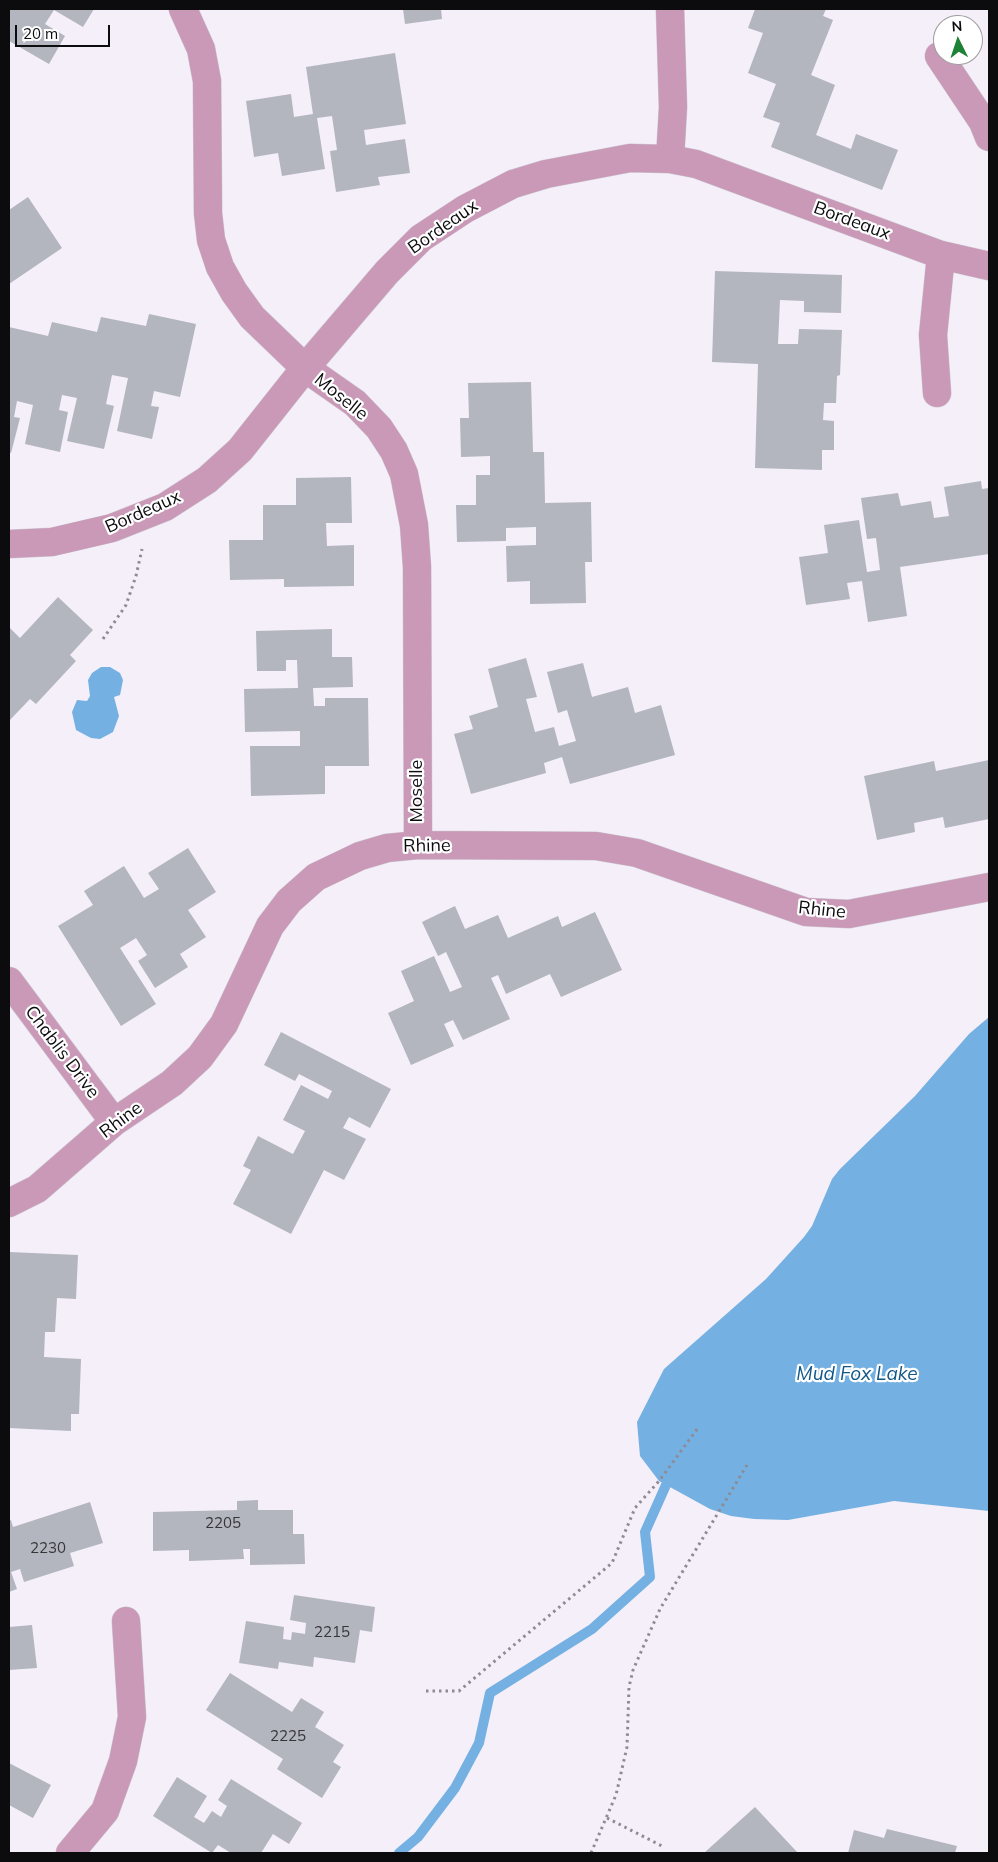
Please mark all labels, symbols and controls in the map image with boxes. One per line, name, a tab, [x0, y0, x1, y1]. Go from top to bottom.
scale bar	[18, 15, 112, 47]
north arrow	[933, 15, 983, 65]
text: N	[951, 17, 963, 35]
text: 20 m	[23, 24, 58, 43]
street label: Bordeaux	[404, 195, 482, 259]
street label: Bordeaux	[811, 197, 893, 245]
street label: Moselle	[310, 369, 372, 425]
street label: Bordeaux	[102, 486, 184, 538]
street label: Moselle	[406, 760, 428, 822]
street label: Rhine	[403, 835, 451, 857]
street label: Rhine	[797, 897, 847, 923]
street label: Chablis Drive	[20, 1002, 104, 1102]
street label: Rhine	[95, 1097, 147, 1143]
water label: Mud Fox Lake	[796, 1363, 918, 1385]
house number: 2205	[205, 1514, 241, 1532]
house number: 2230	[30, 1539, 66, 1557]
house number: 2215	[314, 1623, 350, 1641]
house number: 2225	[270, 1727, 306, 1745]

